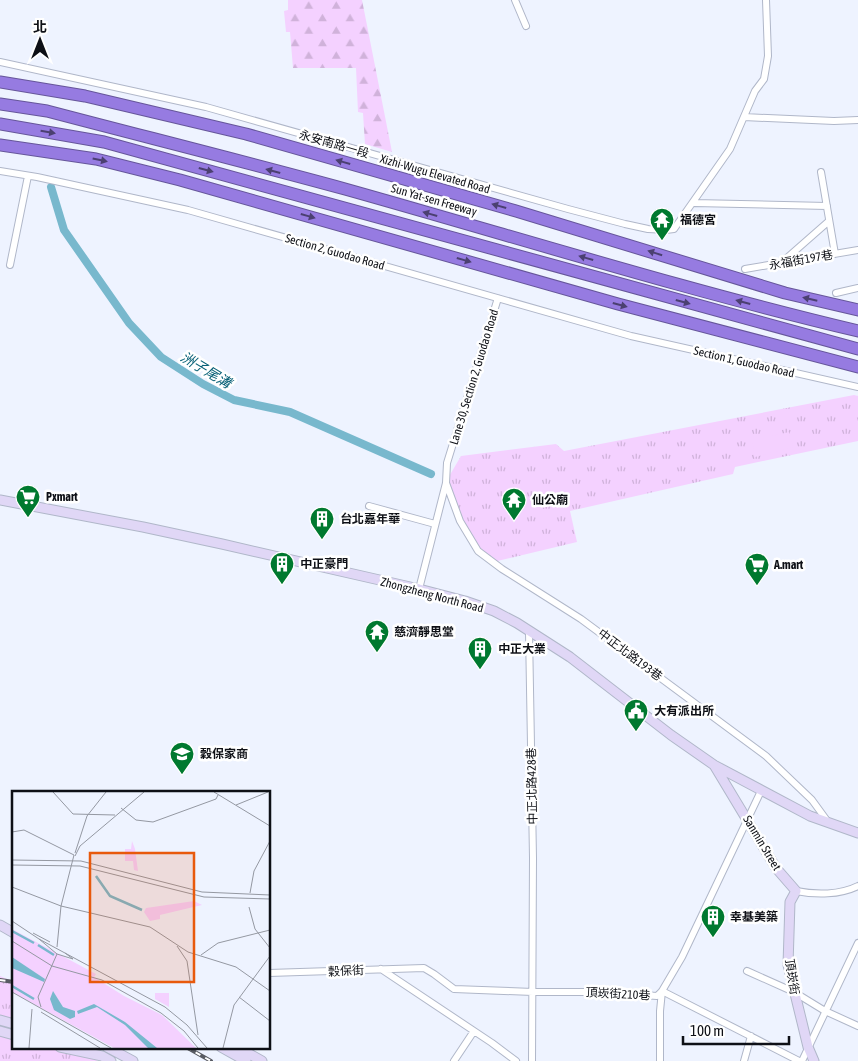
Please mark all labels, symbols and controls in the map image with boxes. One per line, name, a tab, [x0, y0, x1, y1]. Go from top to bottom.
north arrow	[15, 15, 65, 65]
text: 北	[33, 19, 47, 35]
street label: 永安南路一段	[297, 127, 371, 161]
one-way arrow	[40, 129, 56, 137]
street label: Xizhi-Wugu Elevated Road	[378, 152, 492, 196]
one-way arrow	[93, 156, 108, 164]
one-way arrow	[335, 157, 350, 165]
one-way arrow	[266, 166, 281, 174]
one-way arrow	[198, 167, 213, 175]
street label: Sun Yat-sen Freeway	[390, 181, 479, 219]
one-way arrow	[492, 202, 507, 210]
temple icon: 福德宮	[649, 207, 675, 241]
one-way arrow	[423, 209, 438, 217]
one-way arrow	[300, 212, 315, 220]
place label: 福德宮	[680, 213, 716, 227]
street label: Section 2, Guodao Road	[284, 231, 386, 273]
street label: 永福街197巷	[768, 247, 834, 273]
one-way arrow	[647, 249, 662, 257]
one-way arrow	[579, 254, 594, 262]
one-way arrow	[456, 257, 471, 265]
one-way arrow	[803, 295, 818, 303]
one-way arrow	[675, 298, 691, 306]
one-way arrow	[735, 298, 750, 306]
one-way arrow	[613, 301, 628, 309]
street label: Lane 30, Section 2, Guodao Road	[447, 308, 501, 446]
street label: Section 1, Guodao Road	[692, 344, 796, 380]
water label: 洲子尾溝	[178, 349, 236, 392]
supermarket icon: Pxmart	[15, 484, 41, 518]
temple icon: 仙公廟	[501, 487, 527, 521]
place label: Pxmart	[46, 490, 78, 504]
place label: 仙公廟	[532, 493, 568, 507]
building icon: 台北嘉年華	[309, 506, 335, 540]
place label: 台北嘉年華	[340, 512, 400, 526]
building icon: 中正豪門	[269, 551, 295, 585]
supermarket icon: A.mart	[744, 552, 770, 586]
place label: 中正豪門	[300, 557, 348, 571]
place label: A.mart	[773, 558, 804, 572]
street label: Zhongzheng North Road	[379, 575, 485, 615]
temple icon: 慈濟靜思堂	[364, 619, 390, 653]
place label: 慈濟靜思堂	[394, 625, 454, 639]
street label: 中正北路193巷	[595, 626, 665, 684]
building icon: 中正大業	[467, 636, 493, 670]
place label: 中正大業	[498, 642, 546, 656]
public building icon: 大有派出所	[623, 698, 649, 732]
place label: 大有派出所	[654, 704, 714, 718]
school or university icon: 穀保家商	[169, 741, 195, 775]
place label: 穀保家商	[200, 747, 248, 761]
street label: 中正北路428巷	[524, 747, 540, 825]
inset map	[12, 791, 270, 1048]
street label: Sanmin Street	[740, 813, 784, 873]
building icon: 幸基美築	[700, 904, 726, 938]
place label: 幸基美築	[730, 910, 778, 924]
street label: 頂崁街	[782, 958, 802, 996]
street label: 穀保街	[328, 963, 364, 979]
street label: 頂崁街210巷	[585, 985, 651, 1003]
scale bar	[683, 1014, 789, 1046]
text: 100 m	[690, 1022, 724, 1039]

